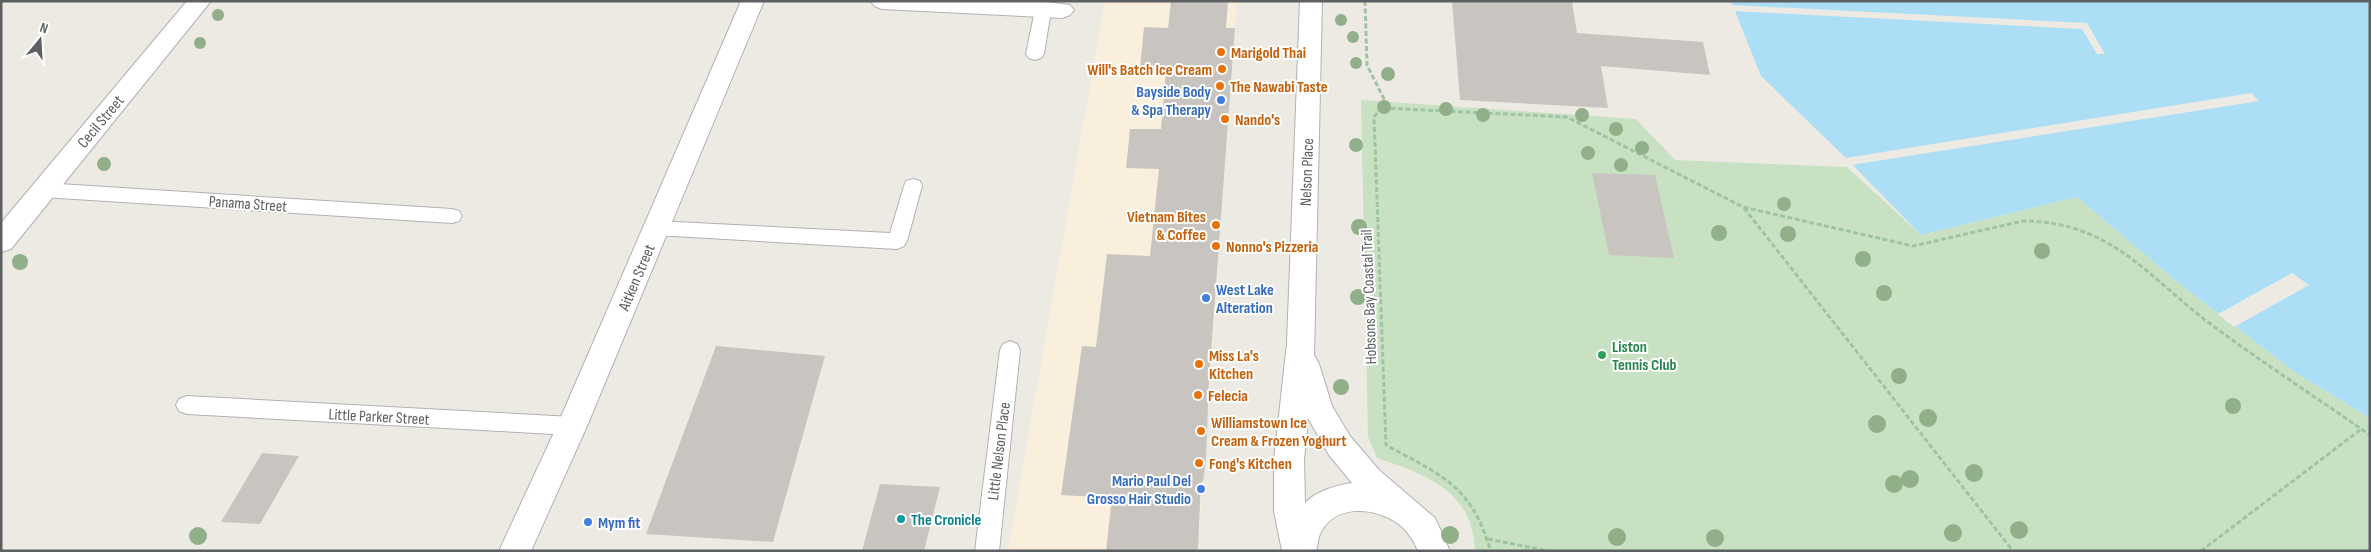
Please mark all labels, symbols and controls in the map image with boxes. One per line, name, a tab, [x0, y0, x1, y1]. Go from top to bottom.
north arrow	[15, 15, 65, 65]
text: N	[38, 19, 50, 37]
place label: Marigold Thai	[1231, 44, 1306, 63]
marker: Marigold Thai	[1215, 46, 1227, 58]
place label: Will's Batch Ice Cream	[1087, 61, 1212, 80]
marker: Will's Batch Ice Cream	[1216, 63, 1228, 75]
place label: The Nawabi Taste	[1230, 78, 1328, 97]
marker: The Nawabi Taste	[1214, 80, 1226, 92]
place label: Bayside Body & Spa Therapy	[1131, 83, 1211, 120]
street label: Cecil Street	[74, 92, 129, 152]
marker: Bayside Body & Spa Therapy	[1215, 94, 1227, 106]
place label: Nando's	[1235, 111, 1280, 130]
marker: Nando's	[1219, 113, 1231, 125]
street label: Nelson Place	[1297, 138, 1318, 206]
street label: Panama Street	[208, 192, 288, 217]
place label: Vietnam Bites & Coffee	[1127, 208, 1206, 245]
marker: Vietnam Bites & Coffee	[1210, 219, 1222, 231]
street label: Hobsons Bay Coastal Trail	[1358, 229, 1381, 365]
place label: Nonno's Pizzeria	[1226, 238, 1318, 257]
marker: Nonno's Pizzeria	[1210, 240, 1222, 252]
street label: Aitken Street	[615, 241, 660, 315]
place label: West Lake Alteration	[1215, 281, 1274, 318]
marker: West Lake Alteration	[1200, 292, 1212, 304]
place label: Liston Tennis Club	[1612, 338, 1676, 375]
place label: Miss La's Kitchen	[1209, 347, 1259, 384]
marker: Liston Tennis Club	[1596, 349, 1608, 361]
marker: Miss La's Kitchen	[1193, 358, 1205, 370]
place label: Felecia	[1208, 387, 1248, 406]
marker: Felecia	[1192, 389, 1204, 401]
street label: Little Nelson Place	[984, 401, 1015, 501]
street label: Little Parker Street	[328, 405, 430, 430]
place label: Williamstown Ice Cream & Frozen Yoghurt	[1211, 414, 1347, 451]
marker: Williamstown Ice Cream & Frozen Yoghurt	[1195, 425, 1207, 437]
place label: Fong's Kitchen	[1209, 455, 1292, 474]
marker: Fong's Kitchen	[1193, 457, 1205, 469]
place label: Mario Paul Del Grosso Hair Studio	[1087, 472, 1191, 509]
marker: Mario Paul Del Grosso Hair Studio	[1195, 483, 1207, 495]
place label: The Cronicle	[911, 511, 982, 530]
marker: The Cronicle	[895, 513, 907, 525]
place label: Mym fit	[598, 514, 641, 533]
marker: Mym fit	[582, 516, 594, 528]

